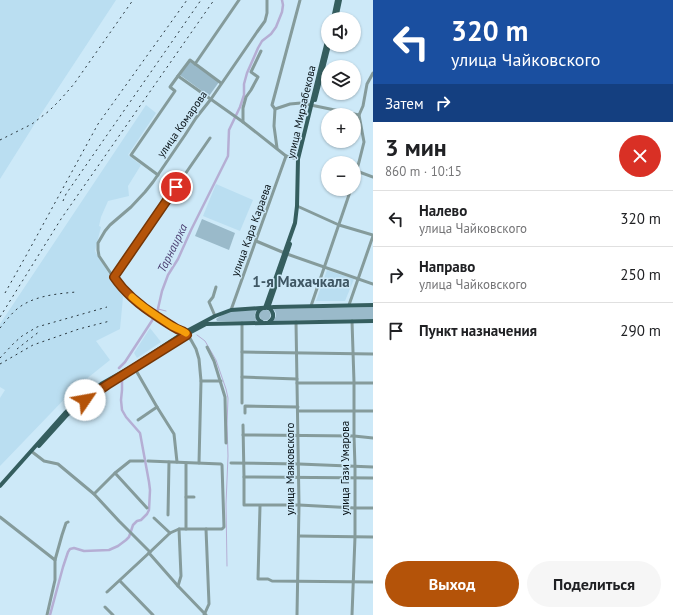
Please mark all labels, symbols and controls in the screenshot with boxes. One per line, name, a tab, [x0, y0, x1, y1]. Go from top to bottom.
map controls	[321, 12, 361, 196]
button: sound	[321, 12, 361, 52]
text: 320 m	[451, 12, 528, 49]
icon: left	[385, 16, 437, 68]
text: улица Чайковского	[451, 48, 600, 71]
button: layers	[321, 60, 361, 100]
street label: улица Мирзабекова	[283, 64, 319, 160]
street label: улица Комарова	[154, 88, 210, 160]
icon: right	[432, 92, 454, 114]
text: Затем	[385, 94, 424, 113]
button: +	[321, 108, 361, 148]
text: 3 мин	[385, 132, 447, 163]
button: close	[619, 135, 661, 177]
button: −	[321, 156, 361, 196]
text: 860 m · 10:15	[385, 163, 462, 180]
pin	[159, 170, 193, 204]
icon: arrive	[165, 176, 187, 198]
street label: улица Кара Караева	[228, 182, 274, 278]
text: Налево	[419, 201, 467, 220]
icon: left	[385, 208, 407, 230]
text: 320 m	[620, 209, 661, 228]
text: улица Чайковского	[419, 220, 527, 237]
water label: Тарнаирка	[154, 221, 190, 275]
text: Направо	[419, 257, 475, 276]
icon: right	[385, 264, 407, 286]
text: 250 m	[620, 265, 661, 284]
district label: 1-я Махачкала	[252, 272, 350, 291]
text: улица Чайковского	[419, 276, 527, 293]
icon: arrive	[385, 320, 407, 342]
text: Пункт назначения	[419, 321, 537, 340]
text: 290 m	[620, 321, 661, 340]
position arrow	[64, 379, 106, 421]
street label: улица Гази Умарова	[338, 421, 352, 515]
street label: улица Маяковского	[283, 423, 297, 515]
button: Выход	[385, 561, 519, 607]
button: Поделиться	[527, 561, 661, 607]

